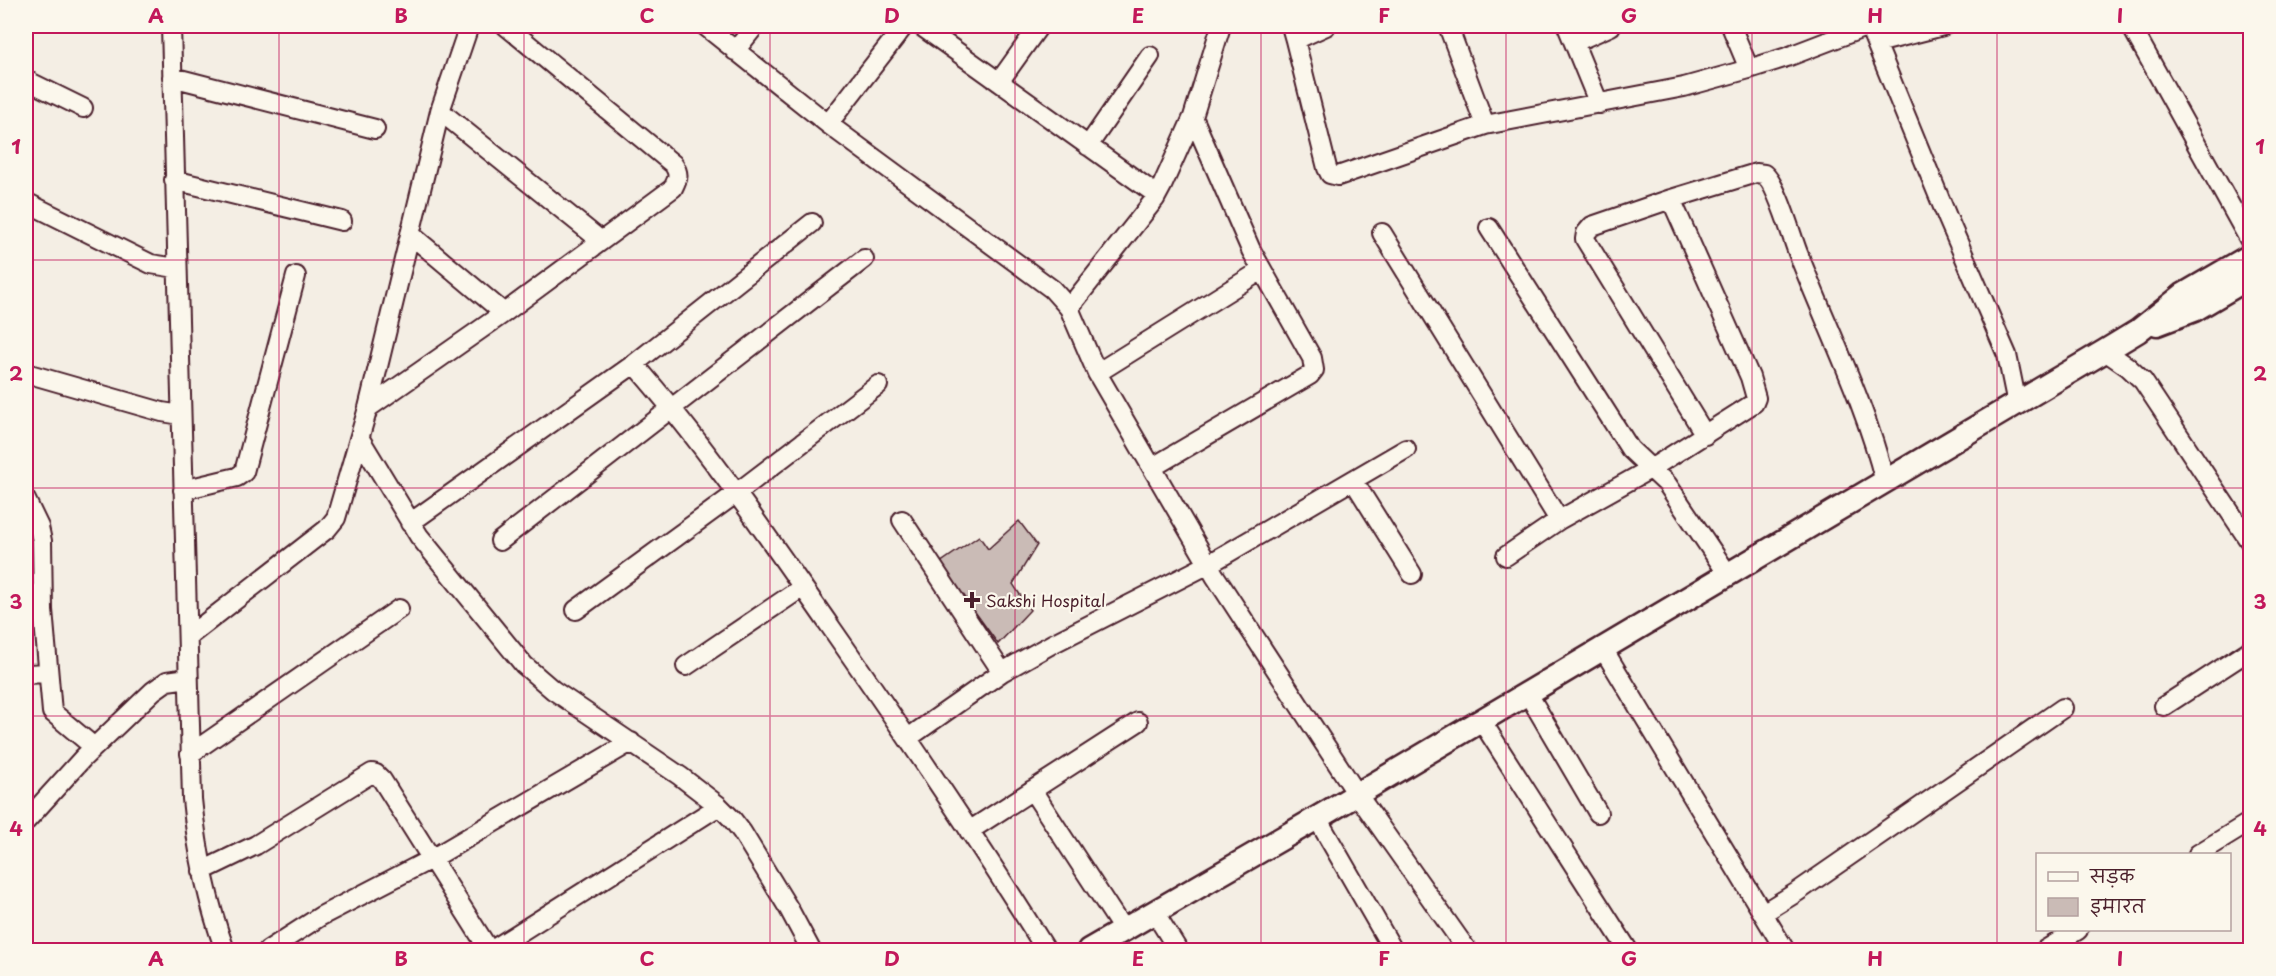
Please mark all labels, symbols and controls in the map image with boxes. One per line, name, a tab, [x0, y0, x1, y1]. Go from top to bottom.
text: A	[148, 0, 164, 30]
text: B	[394, 0, 408, 30]
text: C	[639, 0, 655, 30]
text: D	[884, 0, 900, 30]
text: E	[1132, 0, 1144, 30]
text: F	[1378, 0, 1390, 30]
text: G	[1621, 0, 1637, 30]
text: H	[1867, 0, 1883, 30]
text: I	[2117, 0, 2123, 30]
text: 1	[11, 131, 21, 161]
text: 1	[2255, 131, 2265, 161]
text: 2	[9, 358, 23, 388]
text: 2	[2253, 358, 2267, 388]
text: 3	[9, 586, 23, 616]
text: 3	[2253, 586, 2267, 616]
place label: Sakshi Hospital	[986, 588, 1106, 612]
marker: Sakshi Hospital	[963, 591, 981, 609]
text: 4	[9, 813, 23, 843]
text: 4	[2253, 813, 2267, 843]
legend	[2036, 853, 2231, 931]
text: सड़क	[2089, 862, 2135, 889]
text: इमारत	[2090, 892, 2146, 919]
text: A	[148, 943, 164, 973]
text: B	[394, 943, 408, 973]
text: C	[639, 943, 655, 973]
text: D	[884, 943, 900, 973]
text: E	[1132, 943, 1144, 973]
text: F	[1378, 943, 1390, 973]
text: G	[1621, 943, 1637, 973]
text: H	[1867, 943, 1883, 973]
text: I	[2117, 943, 2123, 973]

